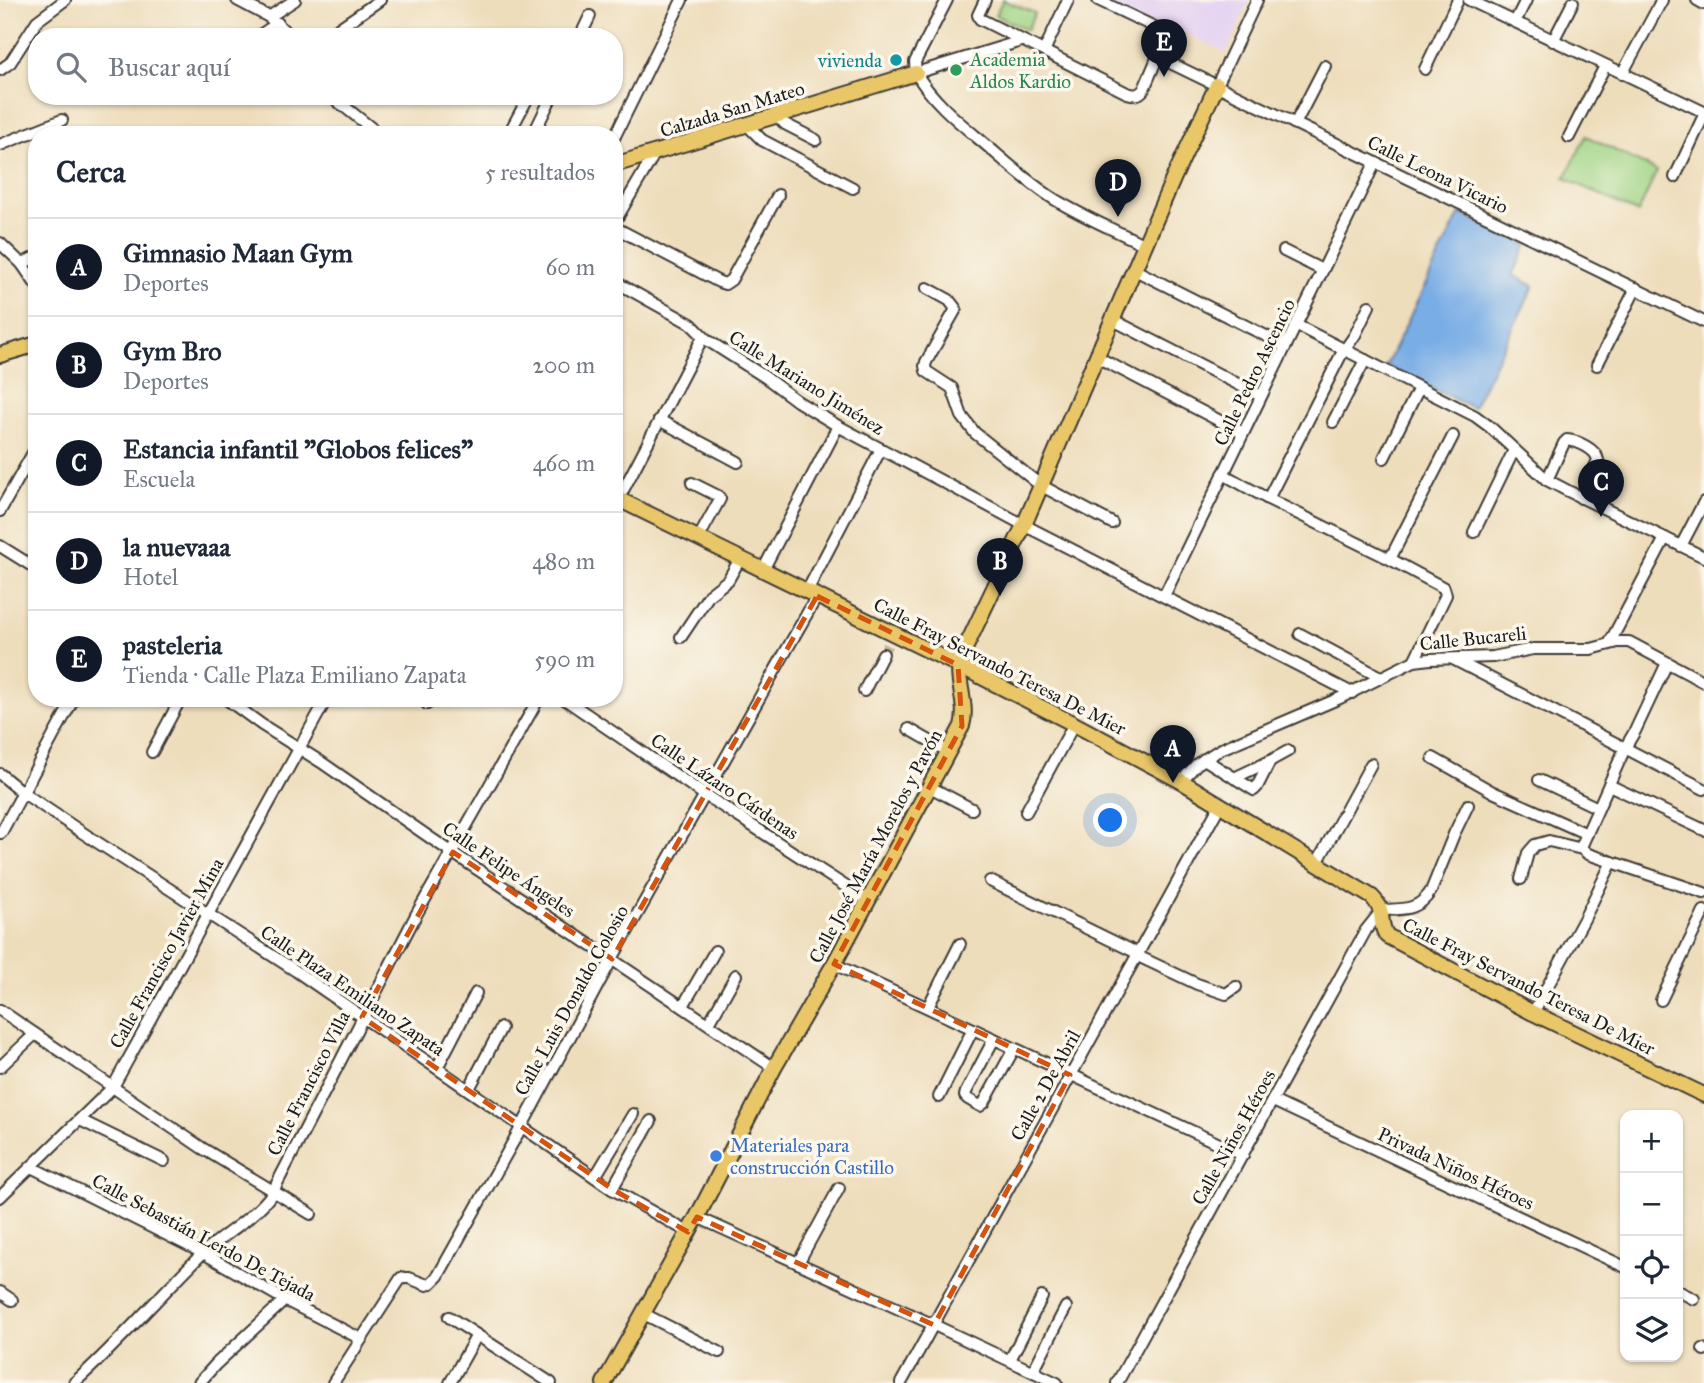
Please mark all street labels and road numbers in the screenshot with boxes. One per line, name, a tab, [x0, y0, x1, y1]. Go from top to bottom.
street label: Calzada San Mateo	[657, 76, 807, 142]
street label: Calle Leona Vicario	[1364, 130, 1512, 219]
street label: Calle Pedro Ascencio	[1209, 295, 1300, 449]
street label: Calle Mariano Jiménez	[724, 325, 889, 441]
street label: Calle Fray Servando Teresa De Mier	[870, 593, 1131, 741]
street label: Calle Bucareli	[1419, 621, 1528, 656]
street label: Calle José María Morelos y Pavón	[804, 725, 948, 967]
street label: Calle Lázaro Cárdenas	[646, 728, 803, 845]
street label: Calle Felipe Ángeles	[438, 816, 580, 923]
street label: Calle Francisco Javier Mina	[104, 853, 230, 1053]
street label: Calle Luis Donaldo Colosio	[509, 901, 634, 1099]
street label: Calle Fray Servando Teresa De Mier	[1399, 913, 1660, 1061]
street label: Calle Plaza Emiliano Zapata	[256, 920, 450, 1061]
street label: Calle Francisco Villa	[262, 1006, 355, 1159]
street label: Calle 2 De Abril	[1006, 1025, 1086, 1145]
street label: Calle Niños Héroes	[1187, 1065, 1280, 1209]
street label: Privada Niños Héroes	[1374, 1122, 1538, 1215]
street label: Calle Sebastián Lerdo De Tejada	[88, 1169, 320, 1307]

